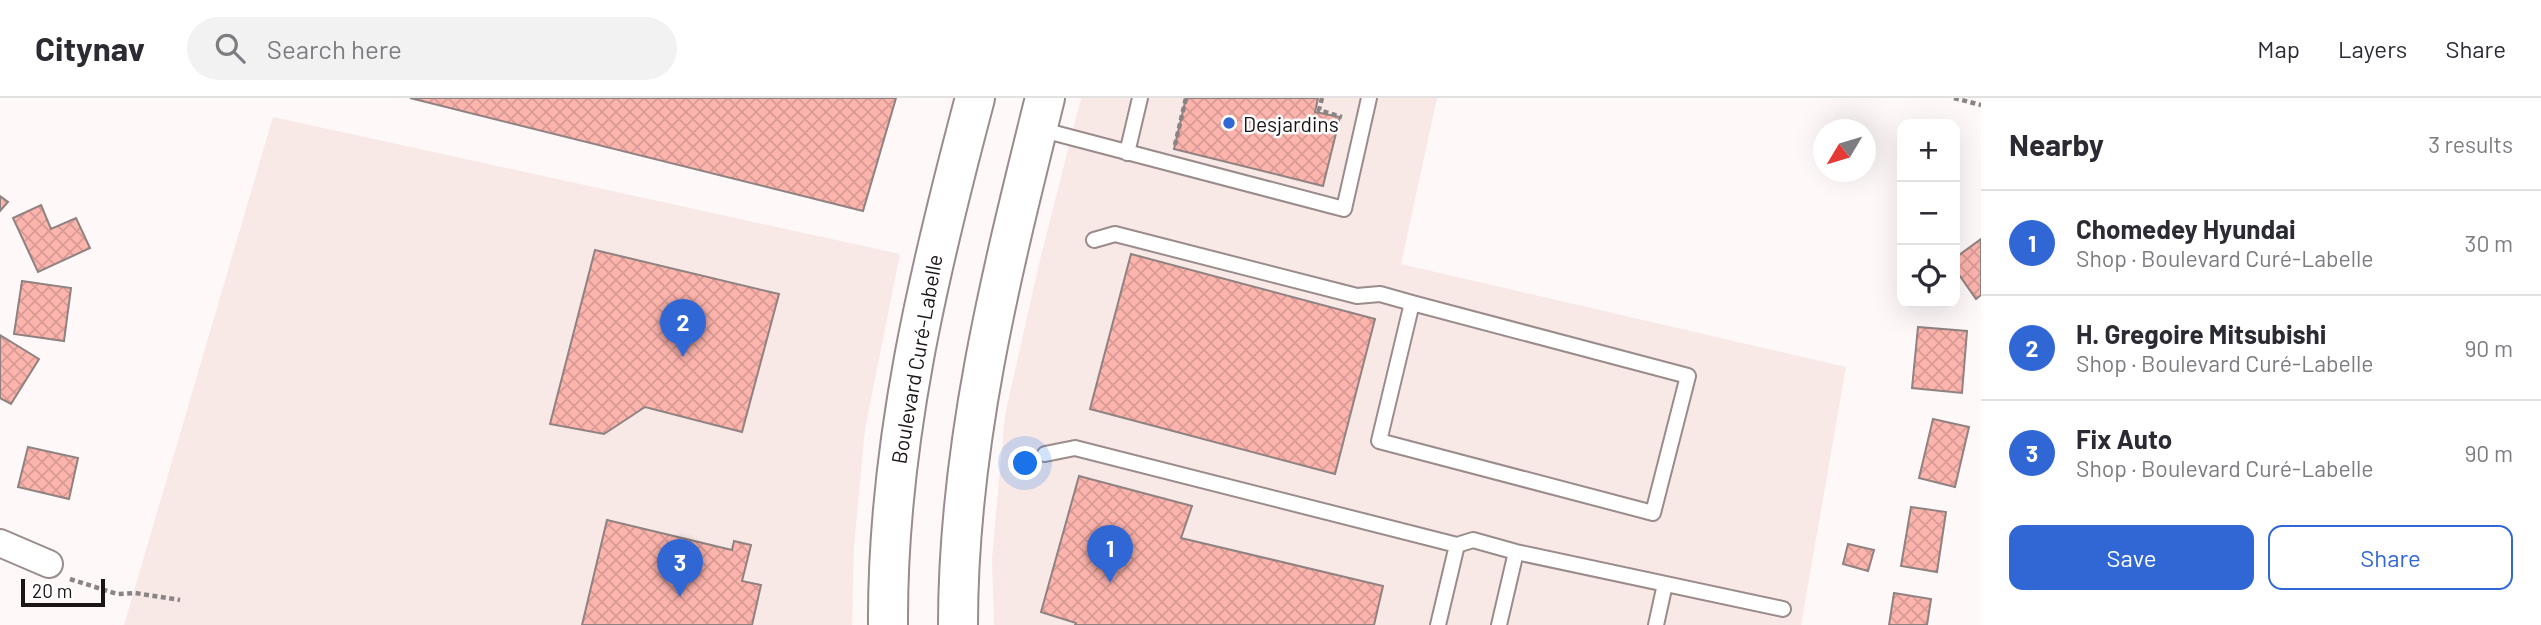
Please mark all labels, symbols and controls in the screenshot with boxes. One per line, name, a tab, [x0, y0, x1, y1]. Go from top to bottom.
search box	[187, 17, 677, 80]
text: Citynav	[35, 28, 145, 68]
icon: search	[211, 29, 249, 67]
text: Search here	[267, 33, 402, 64]
text: Map	[2257, 34, 2300, 63]
text: Layers	[2338, 34, 2407, 63]
text: Share	[2445, 34, 2506, 63]
place label: Desjardins	[1243, 111, 1339, 136]
marker: Desjardins	[1221, 115, 1237, 131]
north arrow	[1813, 119, 1876, 182]
map controls	[1897, 119, 1960, 308]
button: +	[1897, 119, 1960, 182]
text: Nearby	[2009, 126, 2104, 162]
text: 3 results	[2428, 130, 2513, 158]
button: −	[1897, 182, 1960, 245]
text: Chomedey Hyundai	[2076, 213, 2296, 244]
text: 1	[2028, 229, 2036, 257]
text: 30 m	[2465, 229, 2513, 257]
text: Shop · Boulevard Curé-Labelle	[2076, 244, 2373, 272]
button: locate	[1897, 245, 1960, 308]
street label: Boulevard Curé-Labelle	[885, 252, 947, 466]
pin: 2	[660, 299, 706, 357]
text: H. Gregoire Mitsubishi	[2076, 318, 2326, 349]
text: 2	[2026, 334, 2038, 362]
text: 90 m	[2464, 334, 2513, 362]
text: Shop · Boulevard Curé-Labelle	[2076, 349, 2373, 377]
text: Fix Auto	[2076, 423, 2172, 454]
text: 3	[2026, 439, 2038, 467]
text: 90 m	[2464, 439, 2513, 467]
your location	[1008, 446, 1042, 480]
text: Shop · Boulevard Curé-Labelle	[2076, 454, 2373, 482]
pin: 1	[1087, 525, 1133, 583]
button: Save	[2009, 525, 2254, 590]
button: Share	[2268, 525, 2513, 590]
pin: 3	[657, 539, 703, 597]
scale bar	[21, 576, 105, 608]
text: 20 m	[32, 579, 72, 602]

